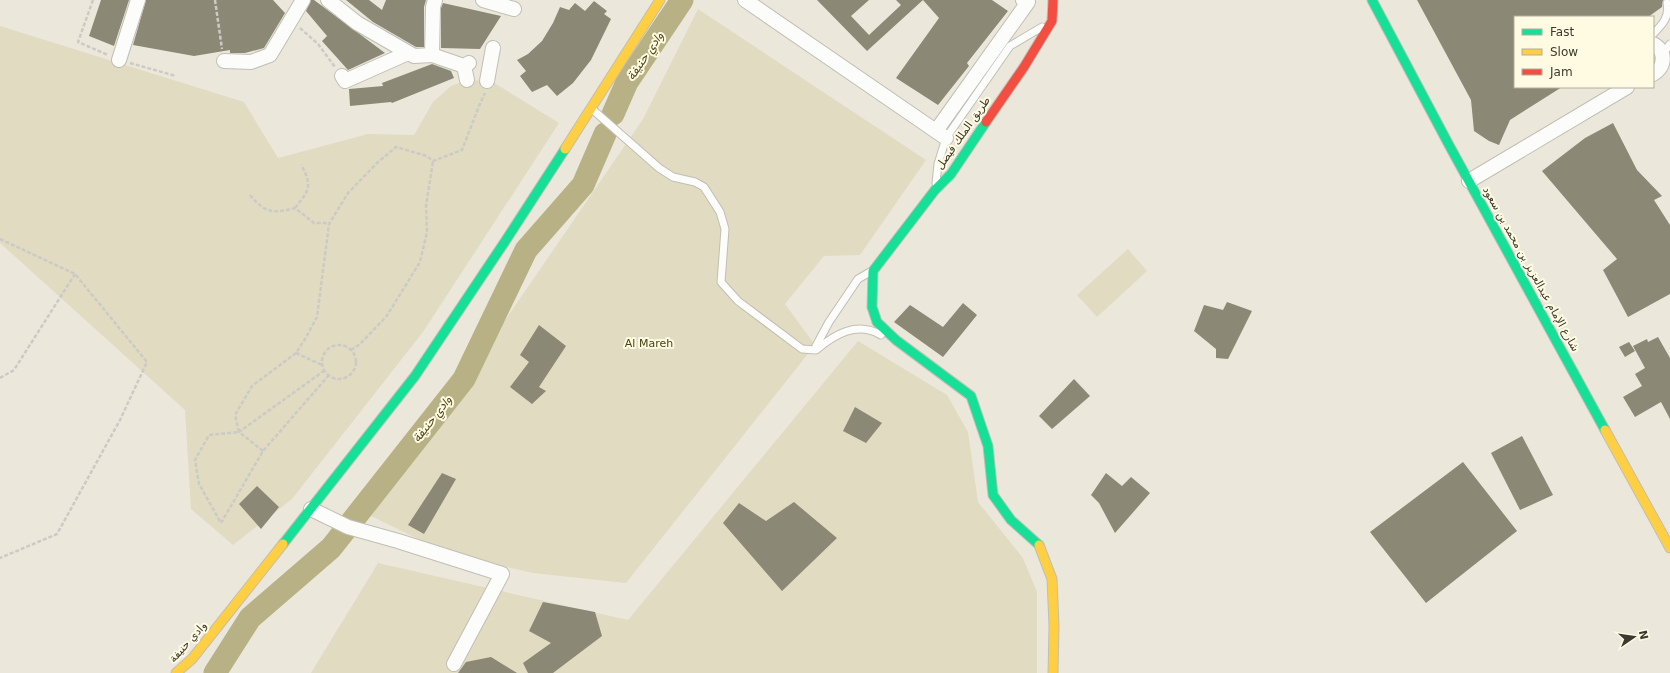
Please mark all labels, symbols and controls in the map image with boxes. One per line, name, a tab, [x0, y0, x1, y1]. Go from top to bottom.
legend	[1514, 16, 1654, 88]
text: Fast	[1550, 25, 1574, 39]
water label: وادي حنيفة	[624, 29, 669, 84]
text: Slow	[1550, 45, 1578, 59]
text: Jam	[1549, 65, 1573, 79]
street label: طريق الملك فيصل	[933, 94, 994, 173]
street label: شارع الإمام عبدالعزيز بن محمد بن سعود	[1480, 184, 1582, 354]
park label: Al Mareh	[625, 337, 673, 350]
water label: وادي حنيفة	[410, 393, 457, 447]
north arrow	[1614, 617, 1654, 657]
street label: وادي حنيفة	[166, 619, 210, 665]
text: N	[1636, 629, 1651, 641]

